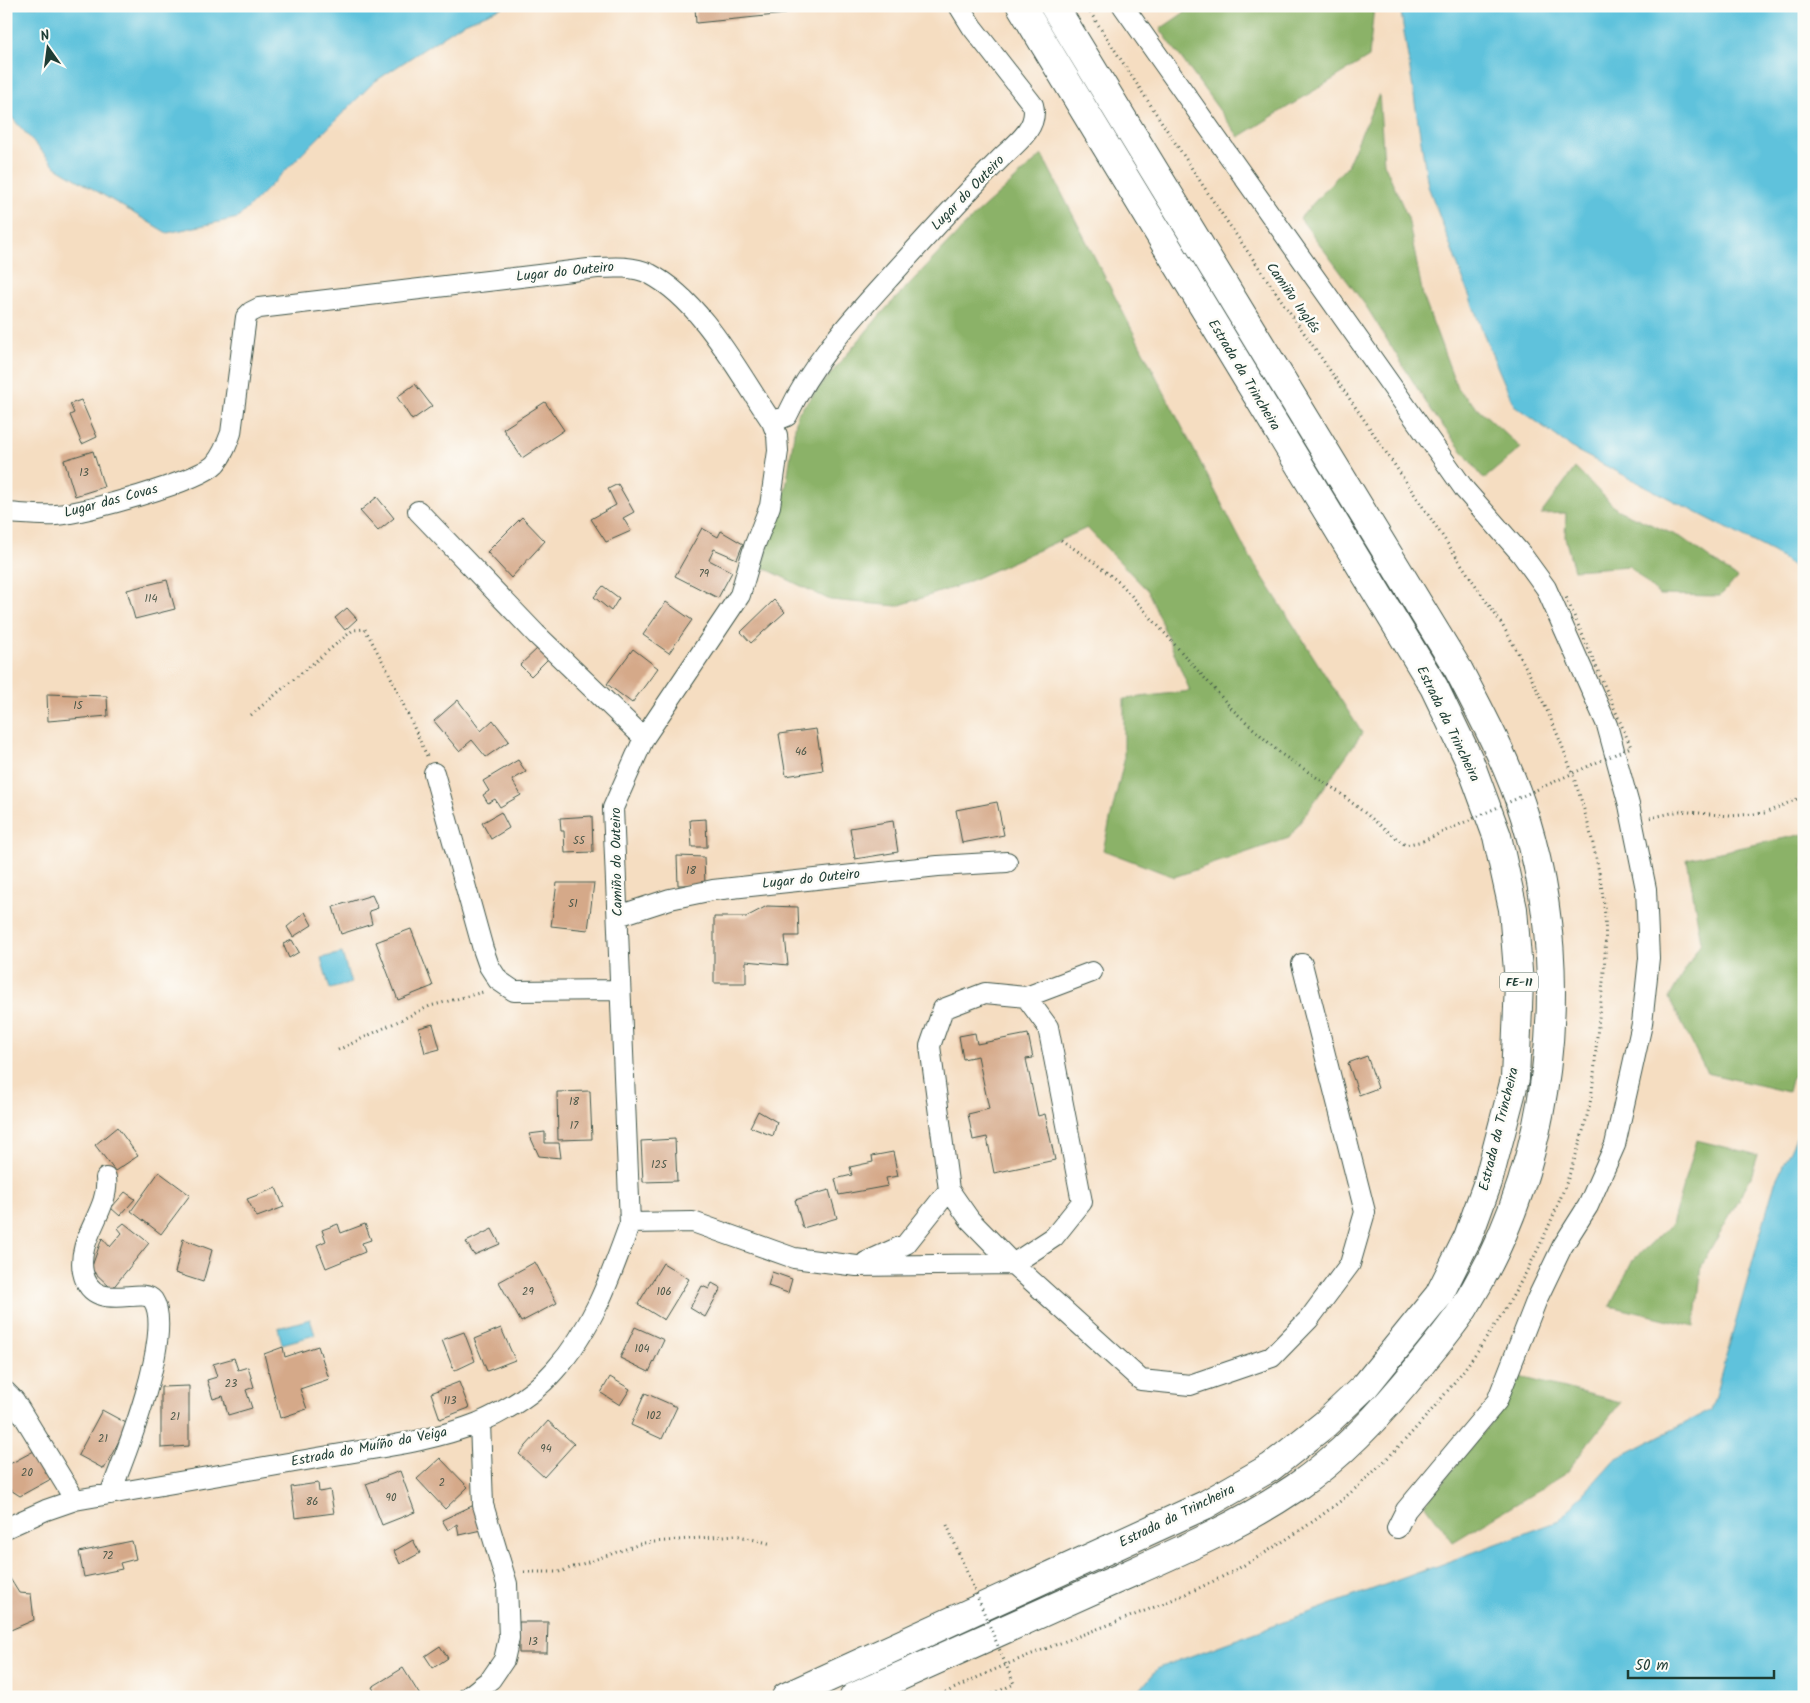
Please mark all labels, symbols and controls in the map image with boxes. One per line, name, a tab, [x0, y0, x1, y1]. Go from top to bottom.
north arrow	[22, 22, 72, 72]
text: N	[38, 25, 52, 48]
street label: Lugar do Outeiro	[926, 150, 1010, 236]
street label: Lugar do Outeiro	[515, 256, 615, 288]
street label: Camiño Inglés	[1260, 258, 1326, 338]
street label: Estrada da Trincheira	[1202, 315, 1286, 435]
house number: 13	[79, 464, 89, 482]
street label: Lugar das Covas	[62, 478, 160, 524]
house number: 79	[699, 565, 710, 583]
house number: 114	[145, 590, 157, 608]
street label: Estrada da Trincheira	[1410, 662, 1486, 786]
house number: 15	[73, 697, 84, 715]
house number: 46	[795, 743, 807, 761]
street label: Camiño do Outeiro	[605, 807, 629, 917]
house number: 55	[573, 832, 586, 850]
house number: 18	[686, 862, 696, 880]
street label: Lugar do Outeiro	[761, 863, 861, 895]
house number: 51	[568, 895, 578, 913]
road number: FE-11	[1500, 972, 1538, 992]
street label: Estrada da Trincheira	[1473, 1065, 1525, 1193]
house number: 18	[569, 1093, 579, 1111]
house number: 17	[570, 1117, 579, 1135]
house number: 125	[651, 1156, 668, 1174]
house number: 29	[522, 1283, 535, 1301]
house number: 106	[656, 1283, 672, 1301]
house number: 104	[634, 1340, 650, 1358]
house number: 23	[225, 1375, 237, 1393]
house number: 113	[443, 1392, 457, 1410]
house number: 102	[646, 1407, 662, 1425]
house number: 21	[170, 1408, 180, 1426]
street label: Estrada do Muíño da Veiga	[289, 1421, 449, 1473]
house number: 21	[98, 1430, 108, 1448]
house number: 94	[540, 1440, 552, 1458]
house number: 20	[21, 1464, 33, 1482]
house number: 2	[439, 1474, 445, 1492]
street label: Estrada da Trincheira	[1115, 1478, 1239, 1554]
house number: 90	[386, 1489, 397, 1507]
house number: 86	[306, 1493, 318, 1511]
house number: 72	[102, 1547, 114, 1565]
house number: 13	[528, 1633, 538, 1651]
scale bar	[1628, 1648, 1774, 1680]
text: 50 m	[1635, 1654, 1669, 1678]

